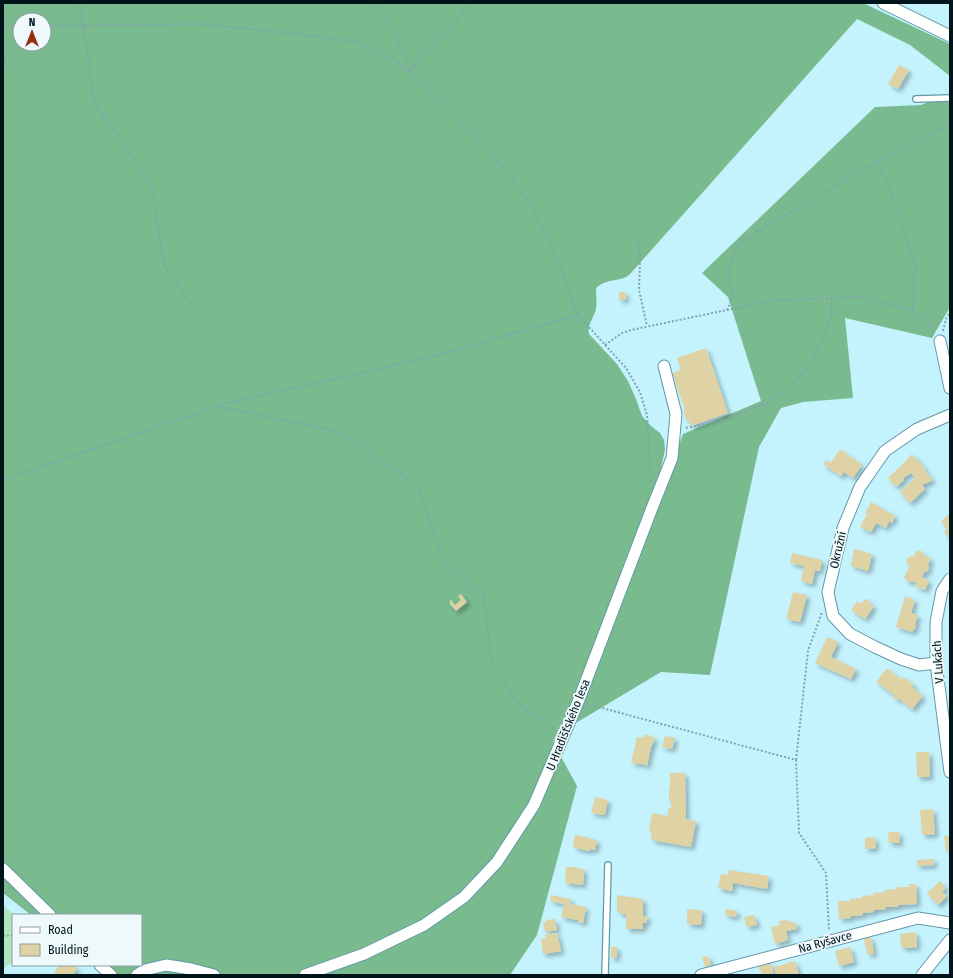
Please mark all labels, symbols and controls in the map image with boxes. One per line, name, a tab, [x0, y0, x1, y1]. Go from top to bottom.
north arrow	[12, 12, 52, 52]
text: N	[29, 16, 35, 29]
street label: Okružní	[827, 530, 849, 570]
street label: V Lukách	[930, 640, 946, 684]
street label: U Hradišťského lesa	[543, 677, 593, 773]
legend	[12, 914, 142, 966]
text: Road	[48, 923, 73, 937]
street label: Na Ryšavce	[797, 928, 853, 956]
text: Building	[48, 943, 89, 957]

